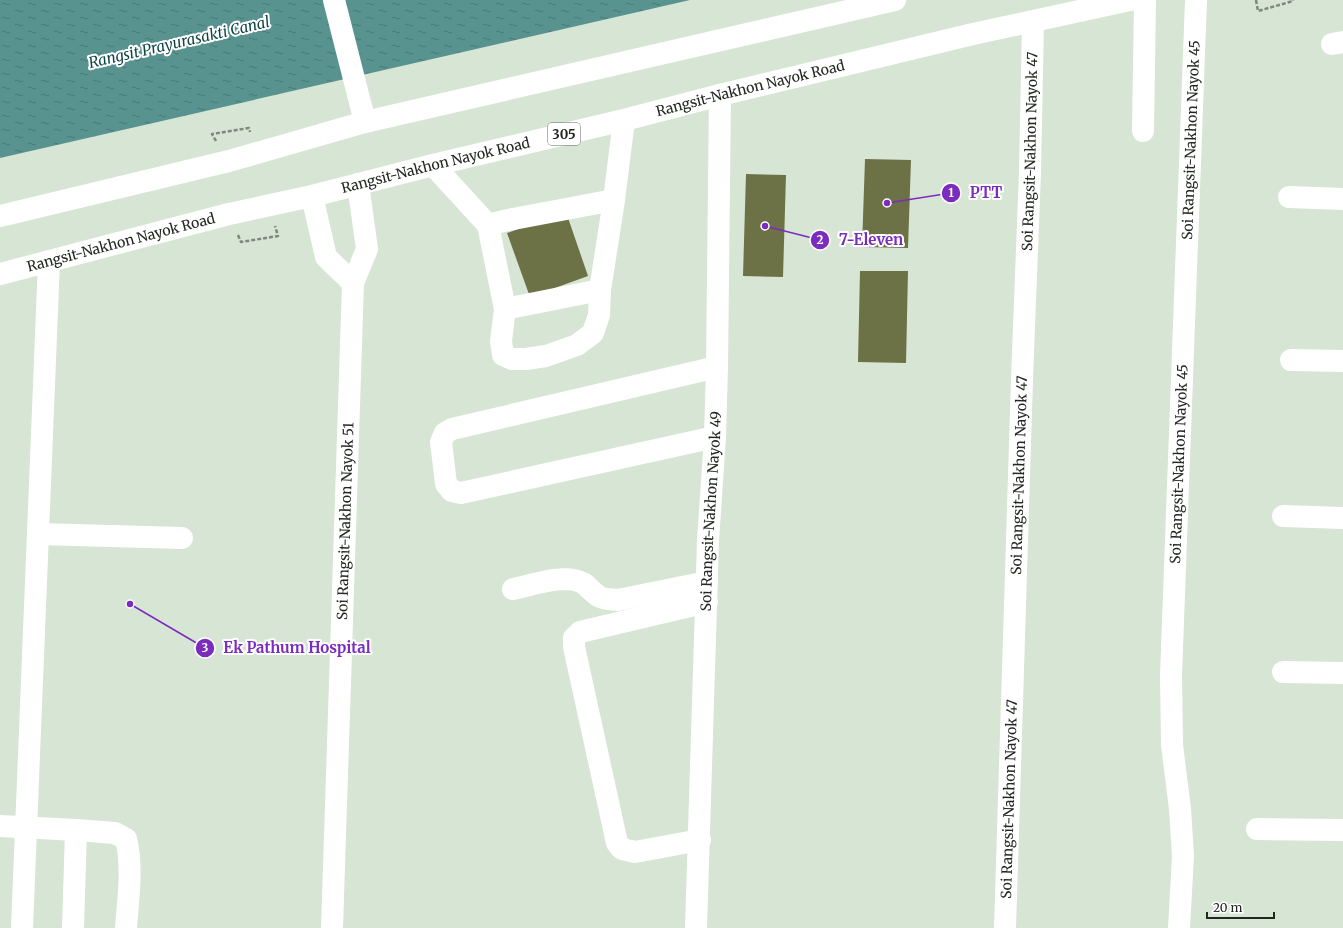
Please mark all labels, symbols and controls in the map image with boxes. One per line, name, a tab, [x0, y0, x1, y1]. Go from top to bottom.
water label: Rangsit Prayurasakti Canal	[87, 12, 271, 72]
street label: Soi Rangsit-Nakhon Nayok 45	[1178, 40, 1204, 240]
street label: Soi Rangsit-Nakhon Nayok 47	[1018, 52, 1041, 251]
street label: Rangsit-Nakhon Nayok Road	[654, 56, 847, 120]
road number: 305	[548, 123, 580, 145]
street label: Rangsit-Nakhon Nayok Road	[339, 133, 532, 197]
callout: PTT	[941, 180, 1010, 207]
text: PTT	[970, 183, 1003, 202]
text: 1	[948, 185, 954, 200]
street label: Rangsit-Nakhon Nayok Road	[25, 209, 217, 276]
callout: 7-Eleven	[810, 227, 911, 254]
text: 7-Eleven	[839, 230, 903, 249]
text: 2	[816, 232, 824, 247]
street label: Soi Rangsit-Nakhon Nayok 45	[1166, 364, 1192, 564]
street label: Soi Rangsit-Nakhon Nayok 47	[1007, 375, 1031, 575]
street label: Soi Rangsit-Nakhon Nayok 49	[697, 411, 725, 612]
street label: Soi Rangsit-Nakhon Nayok 51	[333, 422, 357, 620]
callout: Ek Pathum Hospital	[195, 634, 379, 661]
text: Ek Pathum Hospital	[223, 638, 371, 657]
text: 3	[202, 640, 209, 655]
street label: Soi Rangsit-Nakhon Nayok 47	[997, 699, 1021, 899]
scale bar	[1207, 894, 1274, 920]
text: 20 m	[1213, 900, 1242, 915]

